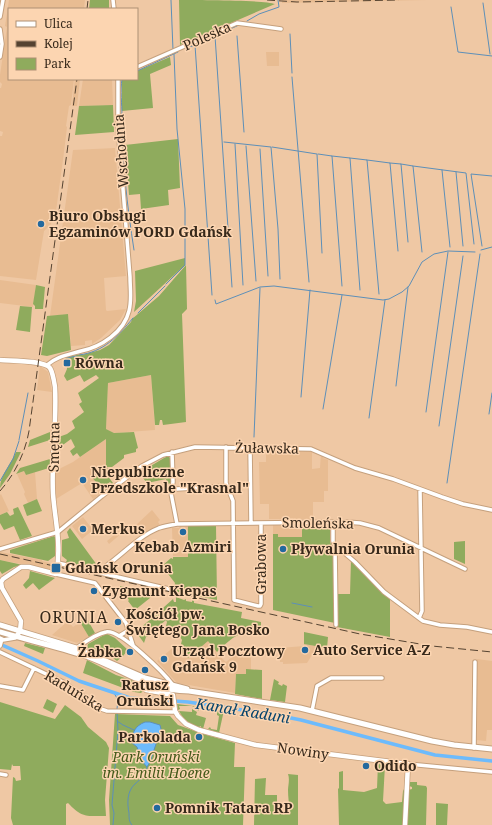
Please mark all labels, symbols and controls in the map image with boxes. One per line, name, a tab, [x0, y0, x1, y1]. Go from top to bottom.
legend	[8, 8, 138, 80]
text: Ulica	[44, 15, 73, 32]
street label: Poleska	[180, 16, 234, 55]
text: Kolej	[44, 35, 73, 52]
text: Park	[44, 55, 72, 72]
street label: Wschodnia	[108, 113, 133, 189]
place label: Biuro Obsługi Egzaminów PORD Gdańsk	[49, 206, 232, 241]
marker: Biuro Obsługi Egzaminów PORD Gdańsk	[36, 219, 46, 229]
place label: Równa	[75, 353, 123, 372]
marker: Równa	[62, 358, 72, 368]
street label: Smętna	[44, 422, 63, 472]
street label: Żuławska	[235, 437, 299, 458]
place label: Niepubliczne Przedszkole "Krasnal"	[91, 462, 249, 497]
marker: Niepubliczne Przedszkole "Krasnal"	[78, 475, 88, 485]
street label: Smoleńska	[282, 512, 354, 533]
place label: Merkus	[91, 519, 145, 538]
marker: Merkus	[78, 524, 88, 534]
marker: Kebab Azmiri	[178, 527, 188, 537]
street label: Grabowa	[251, 533, 270, 594]
place label: Kebab Azmiri	[134, 537, 232, 556]
place label: Pływalnia Orunia	[291, 539, 415, 558]
marker: Pływalnia Orunia	[278, 544, 288, 554]
place label: Gdańsk Orunia	[65, 558, 172, 577]
marker: Gdańsk Orunia	[50, 562, 62, 574]
place label: Zygmunt Kiepas	[102, 581, 217, 600]
marker: Zygmunt Kiepas	[89, 586, 99, 596]
place label: Kościół pw. Świętego Jana Bosko	[126, 604, 270, 639]
district label: ORUNIA	[39, 606, 109, 628]
marker: Kościół pw. Świętego Jana Bosko	[113, 617, 123, 627]
place label: Auto Service A-Z	[313, 640, 431, 659]
place label: Urząd Pocztowy Gdańsk 9	[172, 641, 286, 676]
place label: Żabka	[78, 642, 122, 661]
marker: Auto Service A-Z	[300, 645, 310, 655]
marker: Żabka	[125, 647, 135, 657]
marker: Urząd Pocztowy Gdańsk 9	[159, 654, 169, 664]
street label: Raduńska	[41, 665, 108, 716]
marker: Ratusz Oruński	[140, 665, 150, 675]
place label: Ratusz Oruński	[116, 675, 174, 710]
water label: Kanał Raduni	[193, 693, 292, 727]
place label: Parkolada	[118, 727, 191, 746]
marker: Parkolada	[194, 732, 204, 742]
street label: Nowiny	[276, 737, 330, 764]
park label: Park Oruński im. Emilii Hoene	[102, 747, 210, 782]
place label: Odido	[374, 756, 417, 775]
marker: Odido	[361, 761, 371, 771]
place label: Pomnik Tatara RP	[165, 798, 292, 817]
marker: Pomnik Tatara RP	[152, 803, 162, 813]

